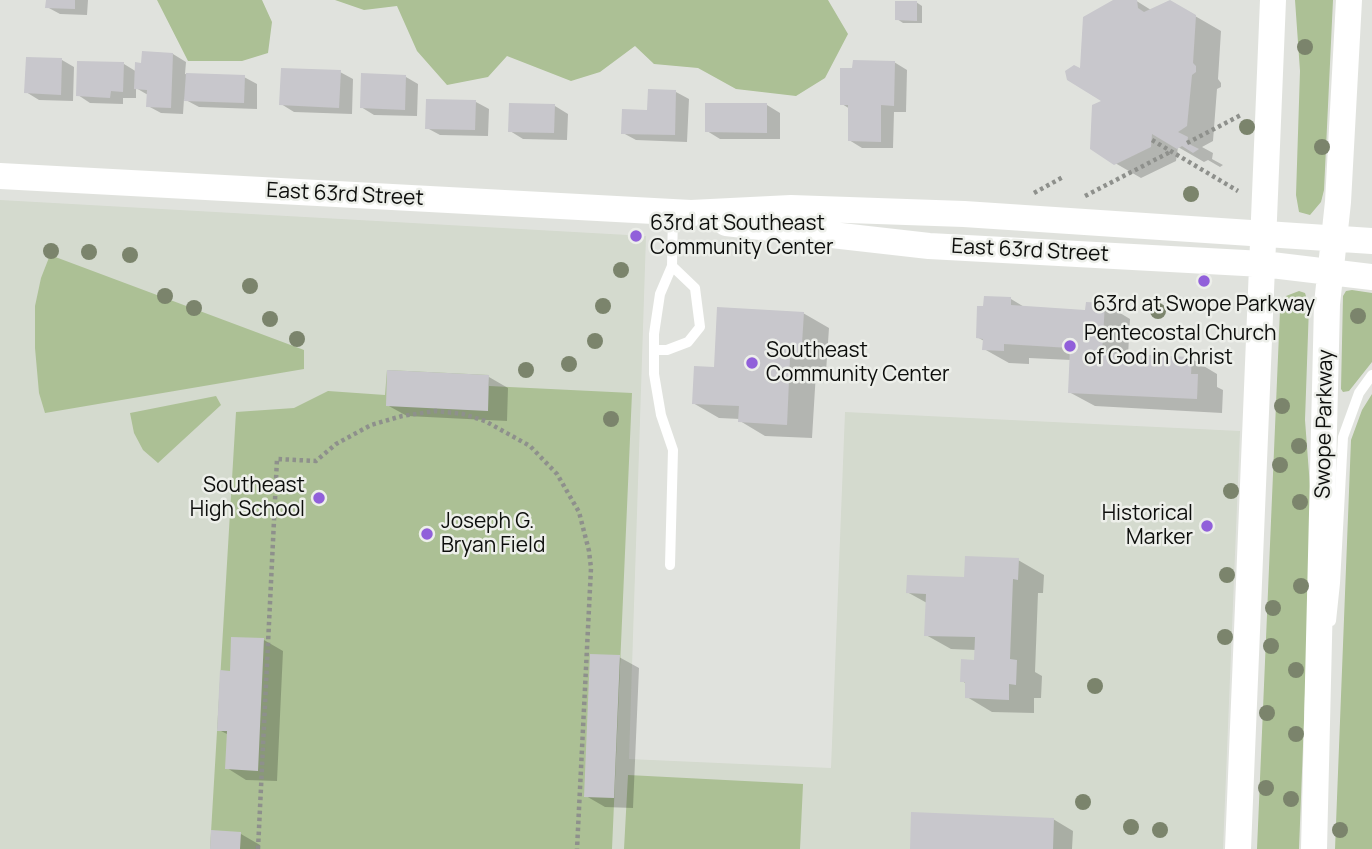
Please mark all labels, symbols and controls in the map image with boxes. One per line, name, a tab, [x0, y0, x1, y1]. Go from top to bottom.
street label: East 63rd Street	[266, 178, 424, 212]
place label: 63rd at Southeast Community Center	[650, 211, 834, 261]
marker: 63rd at Southeast Community Center	[628, 228, 644, 244]
street label: East 63rd Street	[951, 234, 1109, 268]
marker: 63rd at Swope Parkway	[1196, 273, 1212, 289]
place label: 63rd at Swope Parkway	[1093, 292, 1315, 318]
place label: Pentecostal Church of God in Christ	[1084, 321, 1277, 371]
place label: Southeast Community Center	[766, 338, 950, 388]
marker: Pentecostal Church of God in Christ	[1062, 338, 1078, 354]
street label: Swope Parkway	[1311, 349, 1339, 499]
marker: Southeast Community Center	[744, 355, 760, 371]
place label: Southeast High School	[190, 473, 305, 523]
marker: Southeast High School	[311, 490, 327, 506]
place label: Historical Marker	[1102, 501, 1193, 551]
place label: Joseph G. Bryan Field	[441, 509, 545, 559]
marker: Historical Marker	[1199, 518, 1215, 534]
marker: Joseph G. Bryan Field	[419, 526, 435, 542]

